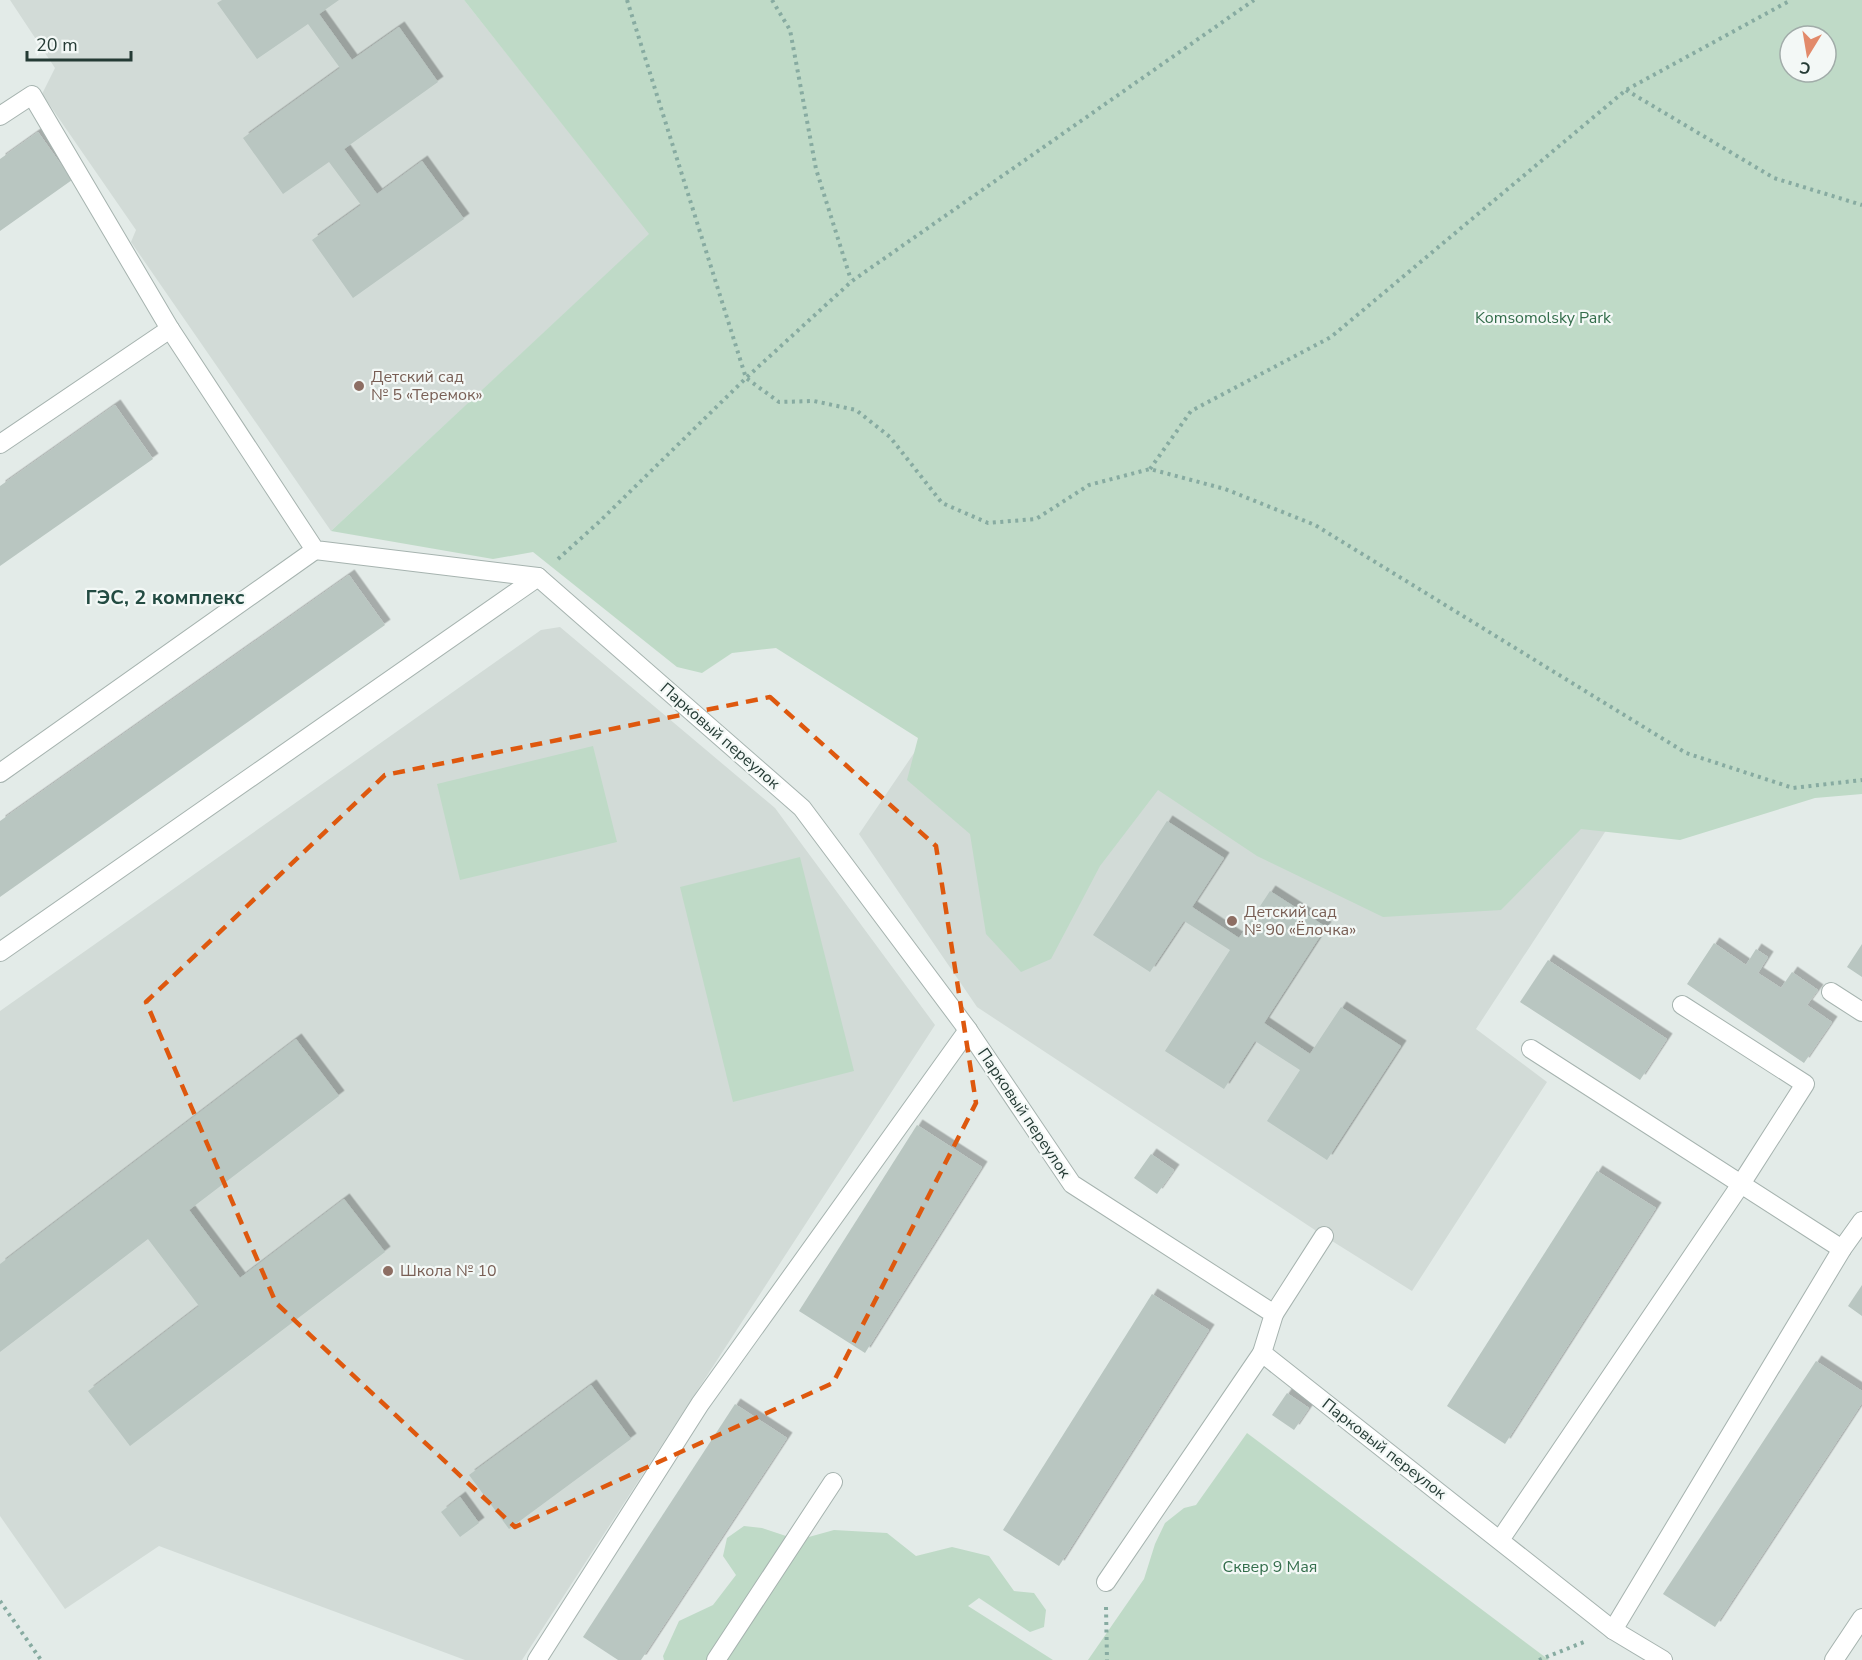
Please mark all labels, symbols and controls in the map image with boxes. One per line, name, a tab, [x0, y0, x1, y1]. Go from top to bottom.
scale bar	[27, 24, 130, 62]
north arrow	[1778, 24, 1838, 84]
text: 20 m	[36, 33, 78, 57]
text: С	[1798, 56, 1813, 80]
park label: Komsomolsky Park	[1475, 307, 1612, 329]
place label: Детский сад № 5 «Теремок»	[371, 366, 483, 406]
marker: Детский сад № 5 «Теремок»	[352, 379, 366, 393]
district label: ГЭС, 2 комплекс	[85, 584, 245, 611]
street label: Парковый переулок	[655, 678, 785, 795]
place label: Детский сад № 90 «Ёлочка»	[1244, 901, 1356, 941]
marker: Детский сад № 90 «Ёлочка»	[1225, 914, 1239, 928]
street label: Парковый переулок	[972, 1044, 1076, 1183]
place label: Школа № 10	[400, 1260, 497, 1282]
marker: Школа № 10	[381, 1264, 395, 1278]
street label: Парковый переулок	[1317, 1393, 1451, 1505]
park label: Сквер 9 Мая	[1223, 1556, 1317, 1578]

